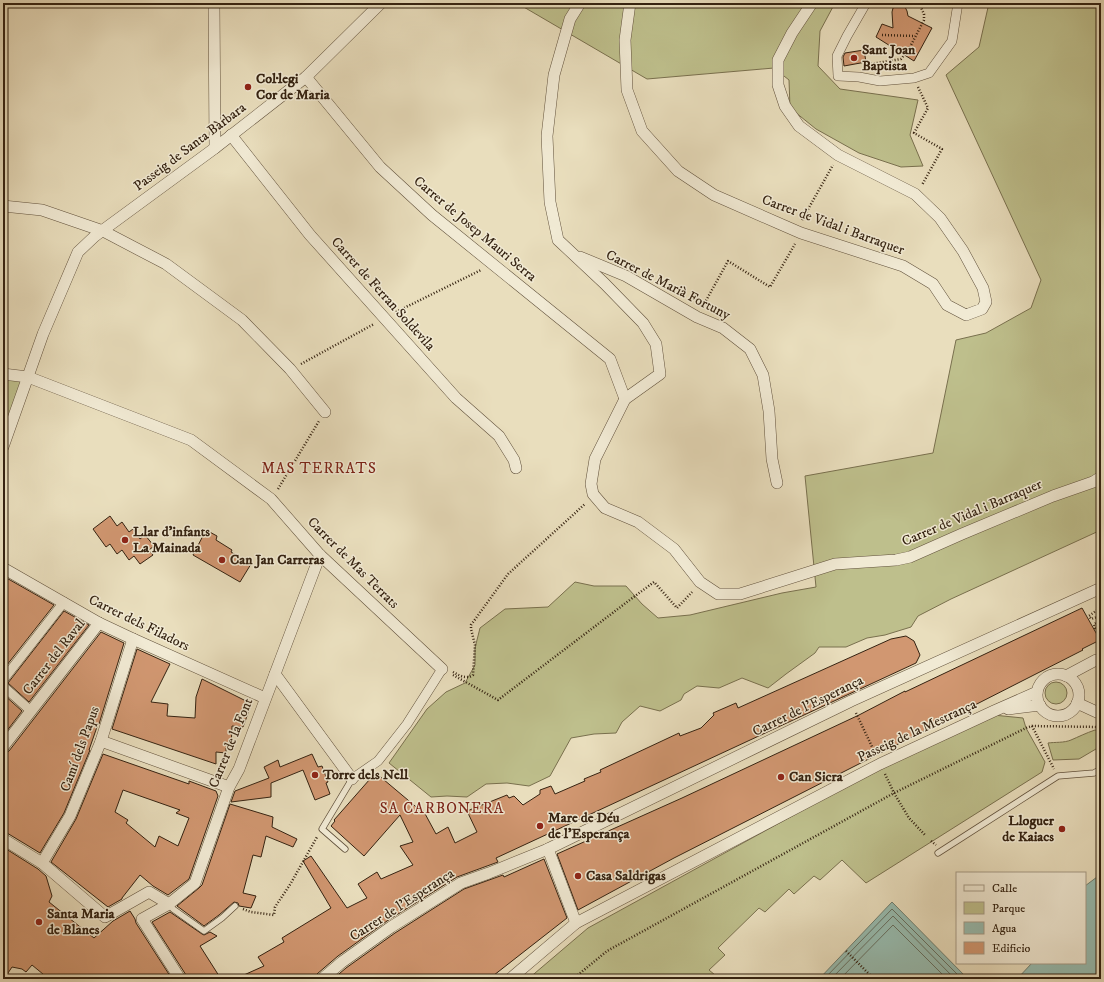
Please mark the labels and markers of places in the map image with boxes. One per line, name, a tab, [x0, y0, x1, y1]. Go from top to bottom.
place label: Sant Joan Baptista	[862, 41, 916, 75]
marker: Sant Joan Baptista	[849, 53, 859, 63]
place label: Col·legi Cor de Maria	[256, 70, 331, 104]
marker: Col·legi Cor de Maria	[243, 82, 253, 92]
place label: Llar d'infants La Mainada	[133, 523, 210, 557]
marker: Llar d'infants La Mainada	[120, 535, 130, 545]
place label: Can Jan Carreras	[230, 551, 325, 569]
marker: Can Jan Carreras	[217, 555, 227, 565]
place label: Torre dels Nell	[322, 766, 409, 784]
place label: Can Sicra	[789, 768, 844, 786]
marker: Torre dels Nell	[310, 770, 320, 780]
marker: Can Sicra	[776, 772, 786, 782]
place label: Mare de Déu de l'Esperança	[548, 809, 630, 843]
place label: Lloguer de Kaiacs	[1002, 812, 1055, 846]
marker: Mare de Déu de l'Esperança	[535, 821, 545, 831]
marker: Lloguer de Kaiacs	[1057, 824, 1067, 834]
place label: Casa Saldrigas	[586, 867, 666, 885]
marker: Casa Saldrigas	[573, 871, 583, 881]
place label: Santa Maria de Blanes	[47, 905, 116, 939]
marker: Santa Maria de Blanes	[34, 917, 44, 927]

